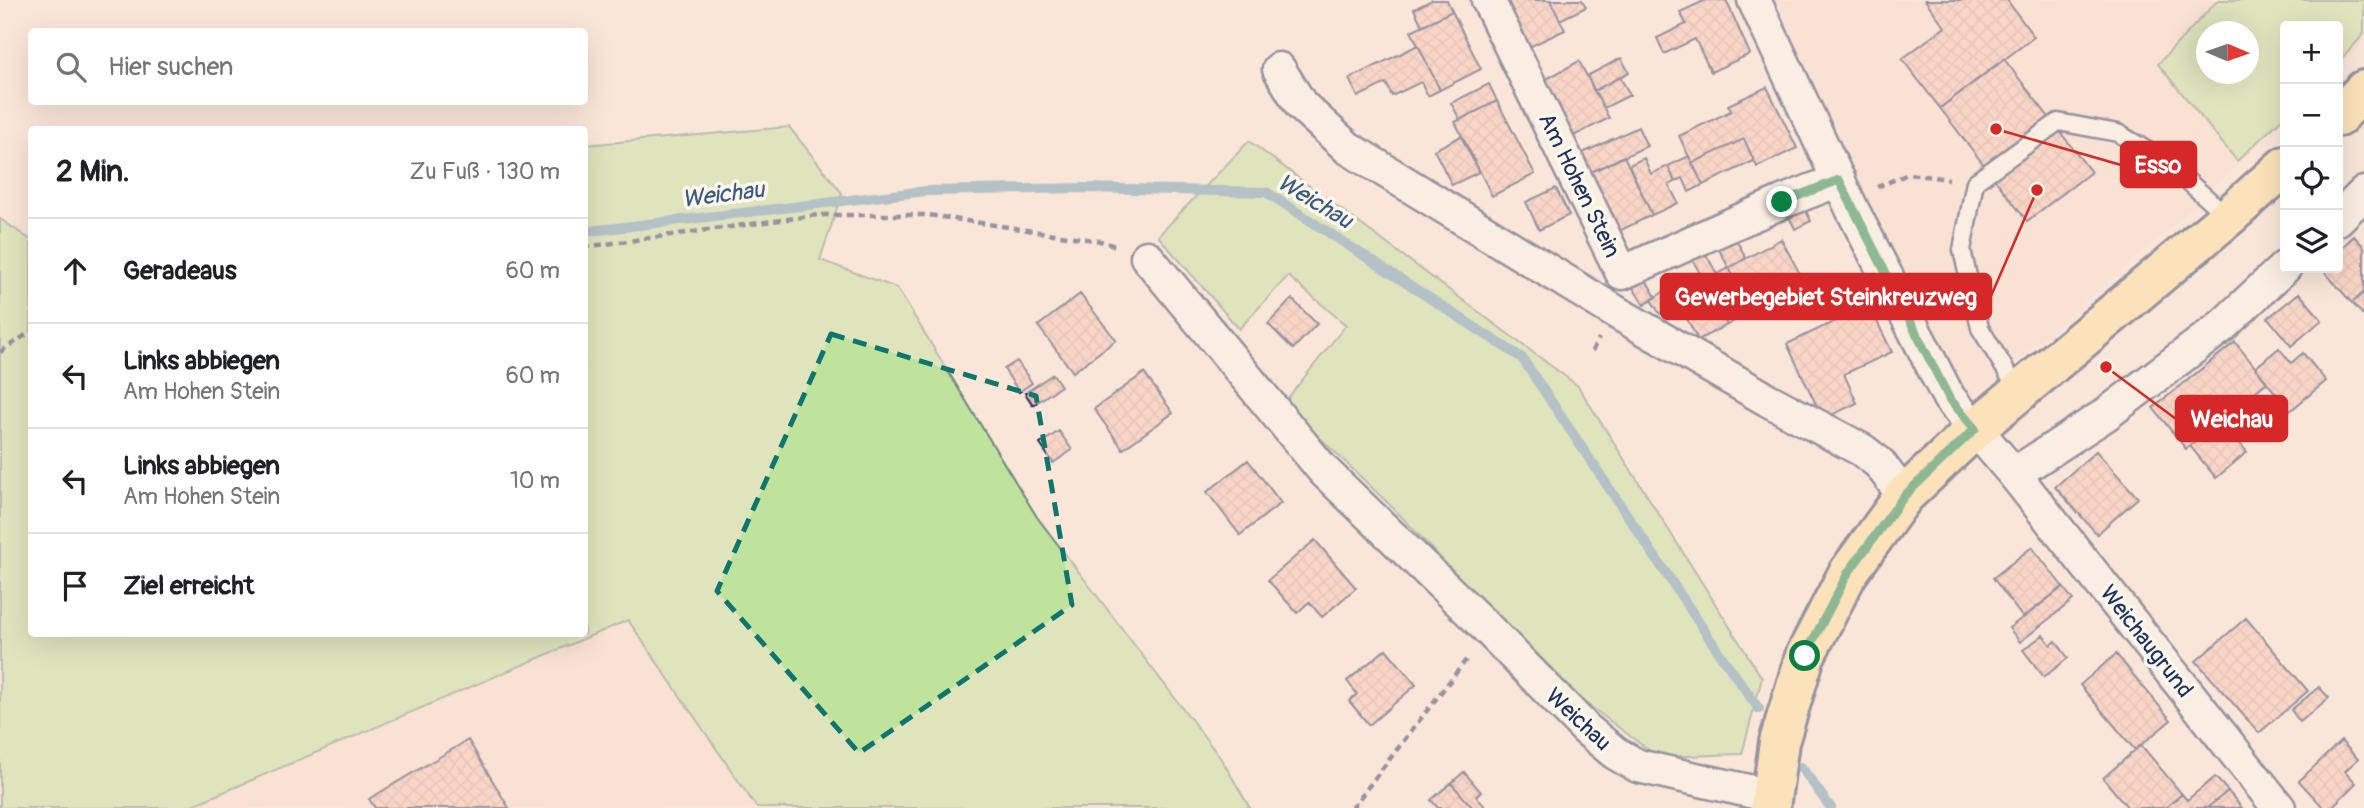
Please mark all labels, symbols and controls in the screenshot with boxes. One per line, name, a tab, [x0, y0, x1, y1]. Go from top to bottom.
north arrow	[2196, 21, 2259, 84]
map controls	[2280, 21, 2343, 273]
button: +	[2280, 21, 2343, 84]
search box	[28, 28, 588, 105]
icon: search	[52, 48, 90, 86]
text: Hier suchen	[108, 51, 233, 83]
button: −	[2280, 84, 2343, 147]
street label: Am Hohen Stein	[1532, 108, 1627, 262]
callout: Esso	[2121, 142, 2196, 187]
button: locate	[2280, 147, 2343, 210]
text: Esso	[2135, 151, 2182, 180]
text: 2 Min.	[56, 153, 129, 190]
text: Zu Fuß · 130 m	[409, 157, 560, 186]
water label: Weichau	[1272, 168, 1359, 236]
water label: Weichau	[680, 175, 768, 214]
route end	[1766, 186, 1797, 217]
button: layers	[2280, 210, 2343, 273]
icon: ahead	[56, 252, 94, 290]
text: Geradeaus	[123, 255, 237, 287]
text: 60 m	[505, 256, 560, 285]
callout: Gewerbegebiet Steinkreuzweg	[1661, 274, 1991, 319]
text: Gewerbegebiet Steinkreuzweg	[1675, 283, 1977, 312]
text: Links abbiegen	[123, 345, 280, 377]
icon: left	[56, 357, 94, 395]
text: 60 m	[505, 361, 560, 390]
text: Am Hohen Stein	[123, 377, 280, 406]
callout: Weichau	[2176, 396, 2287, 441]
text: Weichau	[2191, 405, 2273, 434]
text: Links abbiegen	[123, 450, 280, 482]
icon: left	[56, 462, 94, 500]
text: 10 m	[510, 466, 560, 495]
text: Am Hohen Stein	[123, 482, 280, 511]
icon: arrive	[56, 567, 94, 605]
text: Ziel erreicht	[123, 570, 254, 602]
street label: Weichaugrund	[2094, 579, 2200, 703]
route start	[1789, 640, 1820, 671]
street label: Weichau	[1540, 682, 1618, 757]

